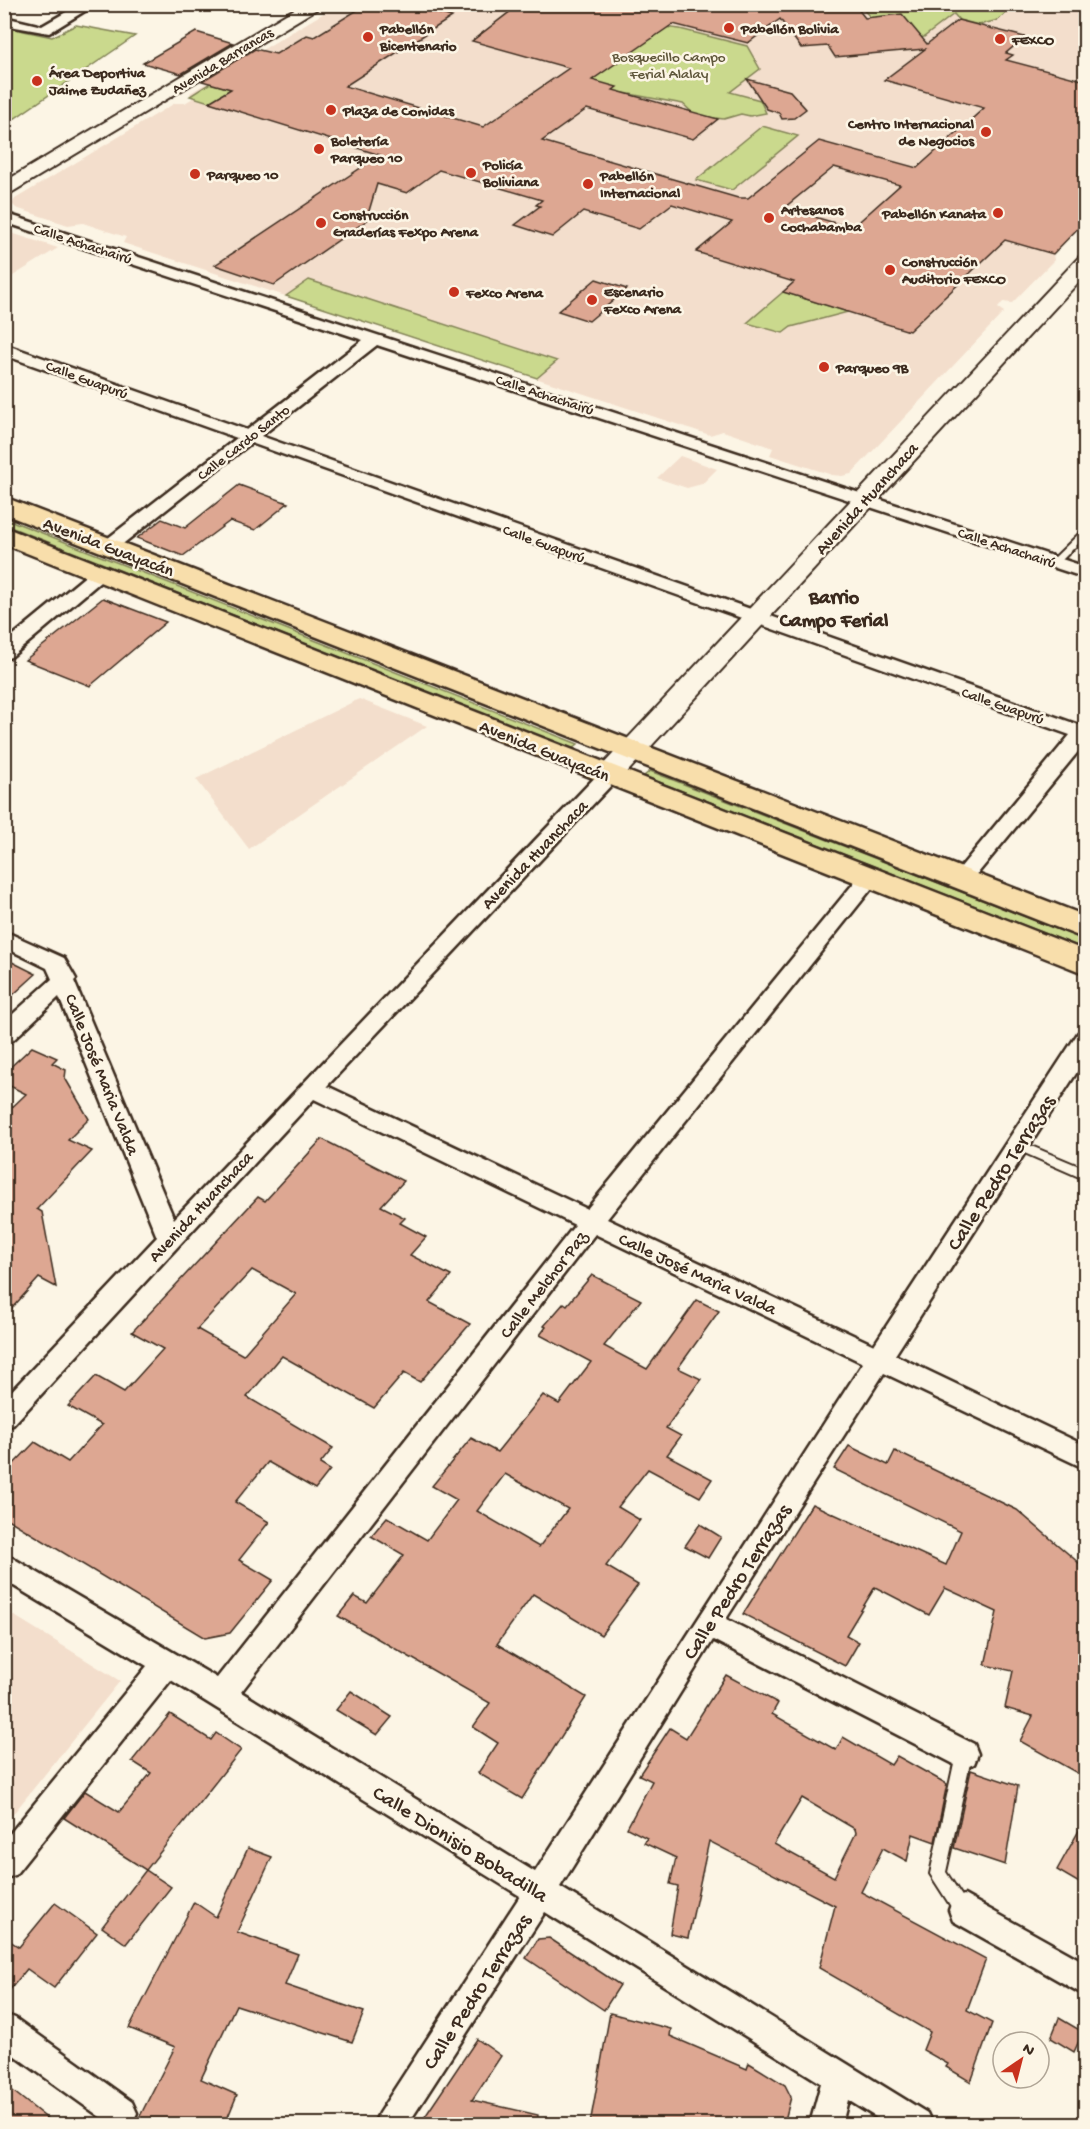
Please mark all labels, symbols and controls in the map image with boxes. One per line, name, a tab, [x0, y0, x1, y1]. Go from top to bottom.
place label: Pabellón Bicentenario	[379, 21, 457, 56]
marker: Pabellón Bolivia	[722, 21, 736, 35]
place label: Pabellón Bolivia	[740, 21, 839, 39]
street label: Avenida Barrancas	[169, 24, 277, 99]
marker: Pabellón Bicentenario	[361, 30, 375, 44]
marker: FEXCO	[993, 32, 1007, 46]
place label: FEXCO	[1011, 32, 1055, 50]
park label: Bosquecillo Campo Ferial Alalay	[611, 49, 726, 84]
place label: Área Deportiva Jaime Zudañez	[48, 65, 147, 100]
marker: Área Deportiva Jaime Zudañez	[30, 74, 44, 88]
marker: Plaza de Comidas	[324, 103, 338, 117]
place label: Plaza de Comidas	[342, 103, 455, 121]
place label: Centro Internacional de Negocios	[847, 116, 975, 151]
marker: Centro Internacional de Negocios	[979, 125, 993, 139]
place label: Boletería Parqueo 10	[330, 133, 403, 168]
marker: Boletería Parqueo 10	[312, 142, 326, 156]
place label: Policía Boliviana	[482, 157, 539, 192]
marker: Policía Boliviana	[464, 166, 478, 180]
marker: Parqueo 10	[188, 167, 202, 181]
place label: Parqueo 10	[206, 167, 279, 185]
place label: Pabellón Internacional	[599, 168, 681, 203]
marker: Pabellón Internacional	[581, 177, 595, 191]
place label: Artesanos Cochabamba	[780, 202, 862, 237]
place label: Pabellón Kanata	[881, 206, 987, 224]
marker: Pabellón Kanata	[991, 206, 1005, 220]
place label: Construcción Graderías Fexpo Arena	[332, 207, 479, 242]
marker: Artesanos Cochabamba	[762, 211, 776, 225]
marker: Construcción Graderías Fexpo Arena	[314, 216, 328, 230]
street label: Calle Achachairú	[31, 221, 134, 269]
place label: Construcción Auditorio FEXCO	[901, 254, 1007, 289]
marker: Construcción Auditorio FEXCO	[883, 263, 897, 277]
place label: Escenario Fexco Arena	[603, 284, 682, 319]
marker: Fexco Arena	[447, 285, 461, 299]
place label: Fexco Arena	[465, 285, 544, 303]
marker: Escenario Fexco Arena	[585, 293, 599, 307]
street label: Calle Guapurú	[43, 358, 130, 404]
marker: Parqueo 9B	[817, 360, 831, 374]
place label: Parqueo 9B	[835, 360, 910, 378]
street label: Calle Achachairú	[493, 372, 596, 420]
street label: Calle Cardo Santo	[194, 402, 294, 485]
street label: Avenida Huanchaca	[812, 438, 925, 560]
street label: Avenida Guayacán	[40, 514, 177, 583]
street label: Calle Guapurú	[500, 522, 587, 568]
street label: Calle Achachairú	[955, 525, 1058, 573]
district label: Barrio Campo Ferial	[779, 588, 889, 634]
street label: Calle Guapurú	[959, 684, 1046, 729]
street label: Avenida Guayacán	[476, 717, 613, 788]
street label: Avenida Huanchaca	[478, 796, 594, 915]
street label: Calle José Maria Valda	[59, 991, 143, 1159]
street label: Calle Pedro Terrazas	[943, 1090, 1063, 1256]
street label: Avenida Huanchaca	[145, 1147, 259, 1268]
street label: Calle Melchor Paz	[496, 1227, 594, 1343]
street label: Calle José Maria Valda	[615, 1229, 780, 1322]
street label: Calle Pedro Terrazas	[679, 1499, 799, 1665]
street label: Calle Dionisio Bobadilla	[367, 1782, 553, 1911]
street label: Calle Pedro Terrazas	[419, 1909, 539, 2075]
north arrow	[991, 2030, 1051, 2090]
text: N	[1018, 2040, 1038, 2062]

